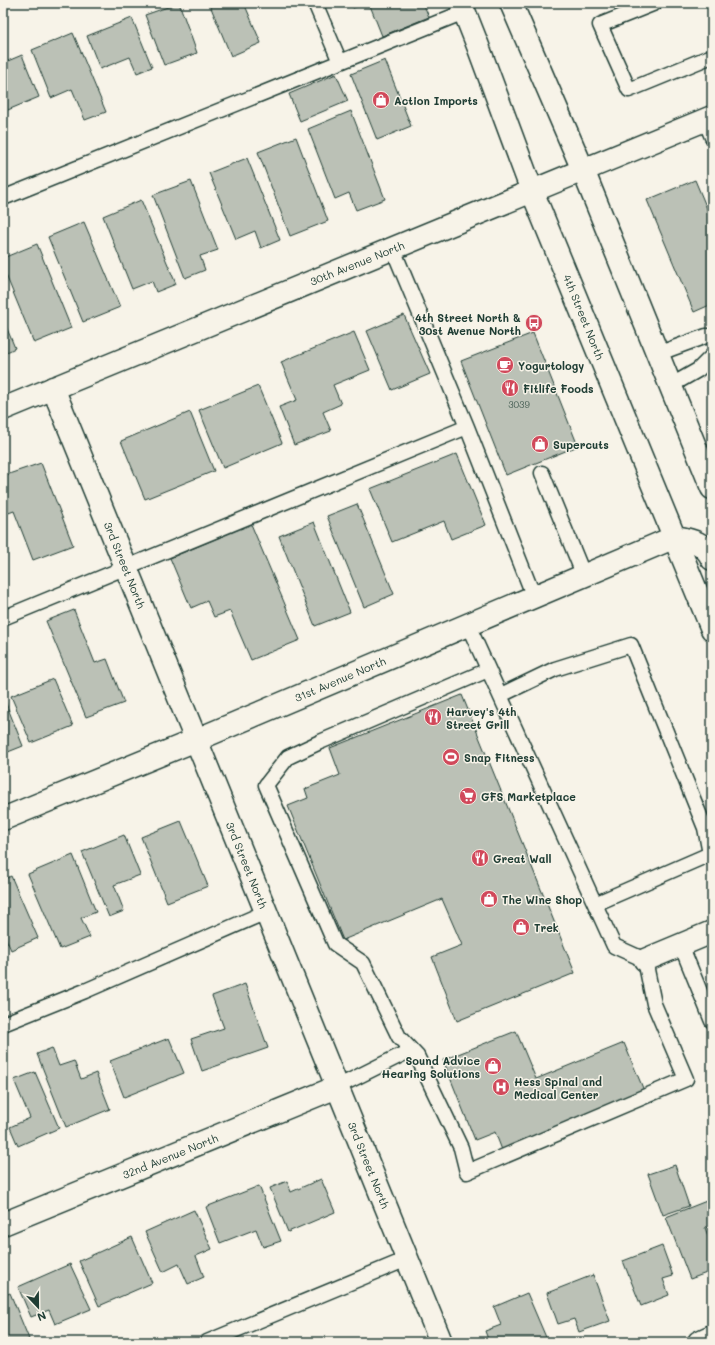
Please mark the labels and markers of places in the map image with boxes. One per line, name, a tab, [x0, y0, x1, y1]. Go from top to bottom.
shop icon: Action Imports	[371, 90, 391, 110]
place label: Action Imports	[394, 93, 478, 108]
place label: 4th Street North & 30st Avenue North	[415, 310, 521, 338]
bus stop icon: 4th Street North & 30st Avenue North	[524, 313, 544, 333]
cafe icon: Yogurtology	[495, 355, 515, 375]
place label: Yogurtology	[518, 358, 584, 373]
restaurant icon: Fitlife Foods	[500, 378, 520, 398]
place label: Fitlife Foods	[523, 381, 594, 396]
shop icon: Supercuts	[530, 434, 550, 454]
place label: Supercuts	[553, 437, 609, 452]
place label: Harvey's 4th Street Grill	[446, 704, 517, 732]
restaurant icon: Harvey's 4th Street Grill	[423, 707, 443, 727]
sports icon: Snap Fitness	[441, 747, 461, 767]
place label: Snap Fitness	[464, 750, 535, 765]
supermarket icon: GFS Marketplace	[458, 786, 478, 806]
place label: GFS Marketplace	[481, 789, 576, 804]
restaurant icon: Great Wall	[470, 848, 490, 868]
place label: Great Wall	[493, 851, 551, 866]
shop icon: The Wine Shop	[479, 889, 499, 909]
place label: The Wine Shop	[502, 892, 582, 907]
shop icon: Trek	[511, 917, 531, 937]
place label: Trek	[534, 920, 559, 935]
place label: Sound Advice Hearing Solutions	[382, 1053, 480, 1081]
shop icon: Sound Advice Hearing Solutions	[483, 1056, 503, 1076]
place label: Hess Spinal and Medical Center	[514, 1074, 602, 1102]
hospital icon: Hess Spinal and Medical Center	[491, 1077, 511, 1097]

